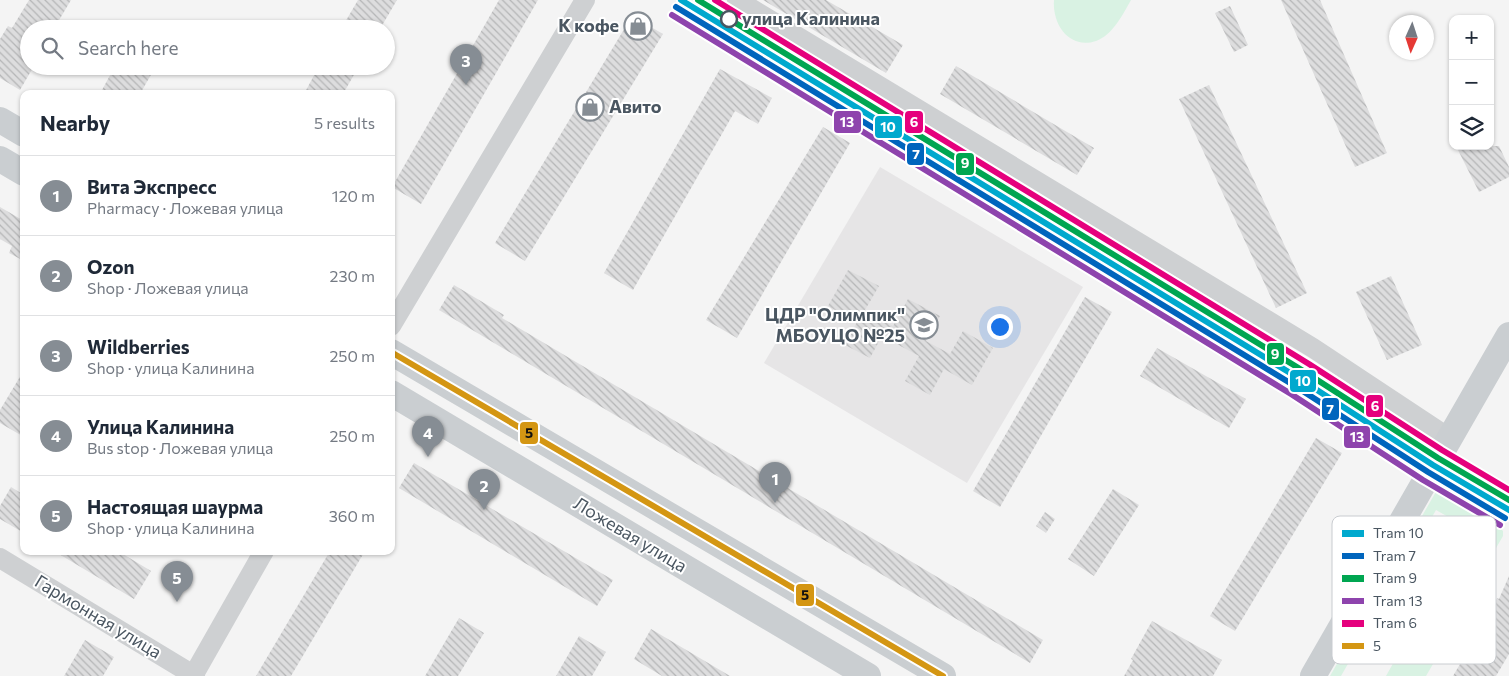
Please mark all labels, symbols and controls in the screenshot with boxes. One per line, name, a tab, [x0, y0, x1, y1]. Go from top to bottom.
place label: улица Калинина	[742, 7, 880, 29]
marker: улица Калинина	[720, 10, 738, 28]
shop icon: К кофе	[623, 11, 653, 41]
place label: К кофе	[558, 14, 619, 36]
north arrow	[1389, 15, 1434, 60]
map controls	[1449, 15, 1494, 150]
button: +	[1449, 15, 1494, 60]
search box	[20, 20, 395, 75]
icon: search	[38, 34, 66, 62]
text: Search here	[78, 36, 178, 59]
pin: 3	[450, 44, 482, 85]
button: −	[1449, 60, 1494, 105]
shop icon: Авито	[575, 92, 605, 122]
place label: Авито	[609, 95, 662, 117]
button: layers	[1449, 105, 1494, 150]
text: Nearby	[40, 110, 110, 135]
line badge: 13	[833, 110, 862, 134]
line badge: 6	[904, 110, 924, 134]
text: 5 results	[314, 113, 375, 132]
text: 13	[840, 113, 854, 130]
text: 6	[910, 113, 919, 130]
line badge: 10	[874, 115, 903, 139]
text: 10	[880, 118, 896, 135]
line badge: 7	[906, 142, 925, 166]
text: 7	[912, 145, 920, 162]
line badge: 9	[955, 152, 975, 176]
text: 9	[961, 154, 970, 171]
text: Вита Экспресс	[87, 175, 217, 198]
text: 1	[52, 186, 60, 205]
text: 120 m	[332, 186, 375, 205]
text: Pharmacy · Ложевая улица	[87, 198, 283, 217]
text: Ozon	[87, 255, 135, 278]
text: 2	[51, 266, 61, 285]
text: 230 m	[330, 266, 375, 285]
text: Shop · Ложевая улица	[87, 278, 248, 297]
place label: ЦДР "Олимпик" МБОУЦО №25	[765, 303, 905, 346]
school or university icon: ЦДР "Олимпик" МБОУЦО №25	[909, 310, 939, 340]
your location	[987, 314, 1013, 340]
text: Wildberries	[87, 335, 190, 358]
line badge: 9	[1266, 342, 1285, 366]
text: 9	[1271, 345, 1280, 362]
text: 3	[51, 346, 61, 365]
text: 250 m	[329, 346, 375, 365]
text: Shop · улица Калинина	[87, 358, 254, 377]
line badge: 10	[1289, 369, 1317, 393]
text: 10	[1295, 372, 1311, 389]
line badge: 6	[1365, 394, 1384, 418]
line badge: 7	[1321, 397, 1340, 421]
text: 6	[1371, 397, 1380, 414]
text: 7	[1326, 400, 1334, 417]
text: Улица Калинина	[87, 415, 234, 438]
pin: 4	[412, 416, 444, 457]
line badge: 5	[519, 421, 539, 445]
text: 5	[525, 424, 533, 441]
line badge: 13	[1343, 425, 1371, 449]
text: 4	[51, 426, 61, 445]
text: 250 m	[329, 426, 375, 445]
text: 13	[1350, 428, 1364, 445]
text: Bus stop · Ложевая улица	[87, 438, 273, 457]
pin: 1	[759, 462, 791, 503]
pin: 2	[468, 469, 500, 510]
street label: Ложевая улица	[570, 492, 691, 577]
text: Настоящая шаурма	[87, 495, 263, 518]
text: 5	[51, 506, 61, 525]
text: 360 m	[329, 506, 375, 525]
legend	[1332, 516, 1496, 664]
text: Shop · улица Калинина	[87, 518, 254, 537]
text: Tram 10	[1373, 524, 1424, 541]
text: Tram 7	[1373, 547, 1416, 564]
pin: 5	[161, 561, 193, 602]
text: Tram 9	[1373, 569, 1417, 586]
street label: Гармонная улица	[31, 570, 166, 663]
line badge: 5	[795, 583, 815, 607]
text: 5	[801, 586, 809, 603]
text: Tram 13	[1373, 592, 1422, 609]
text: Tram 6	[1373, 614, 1417, 631]
text: 5	[1373, 637, 1381, 654]

